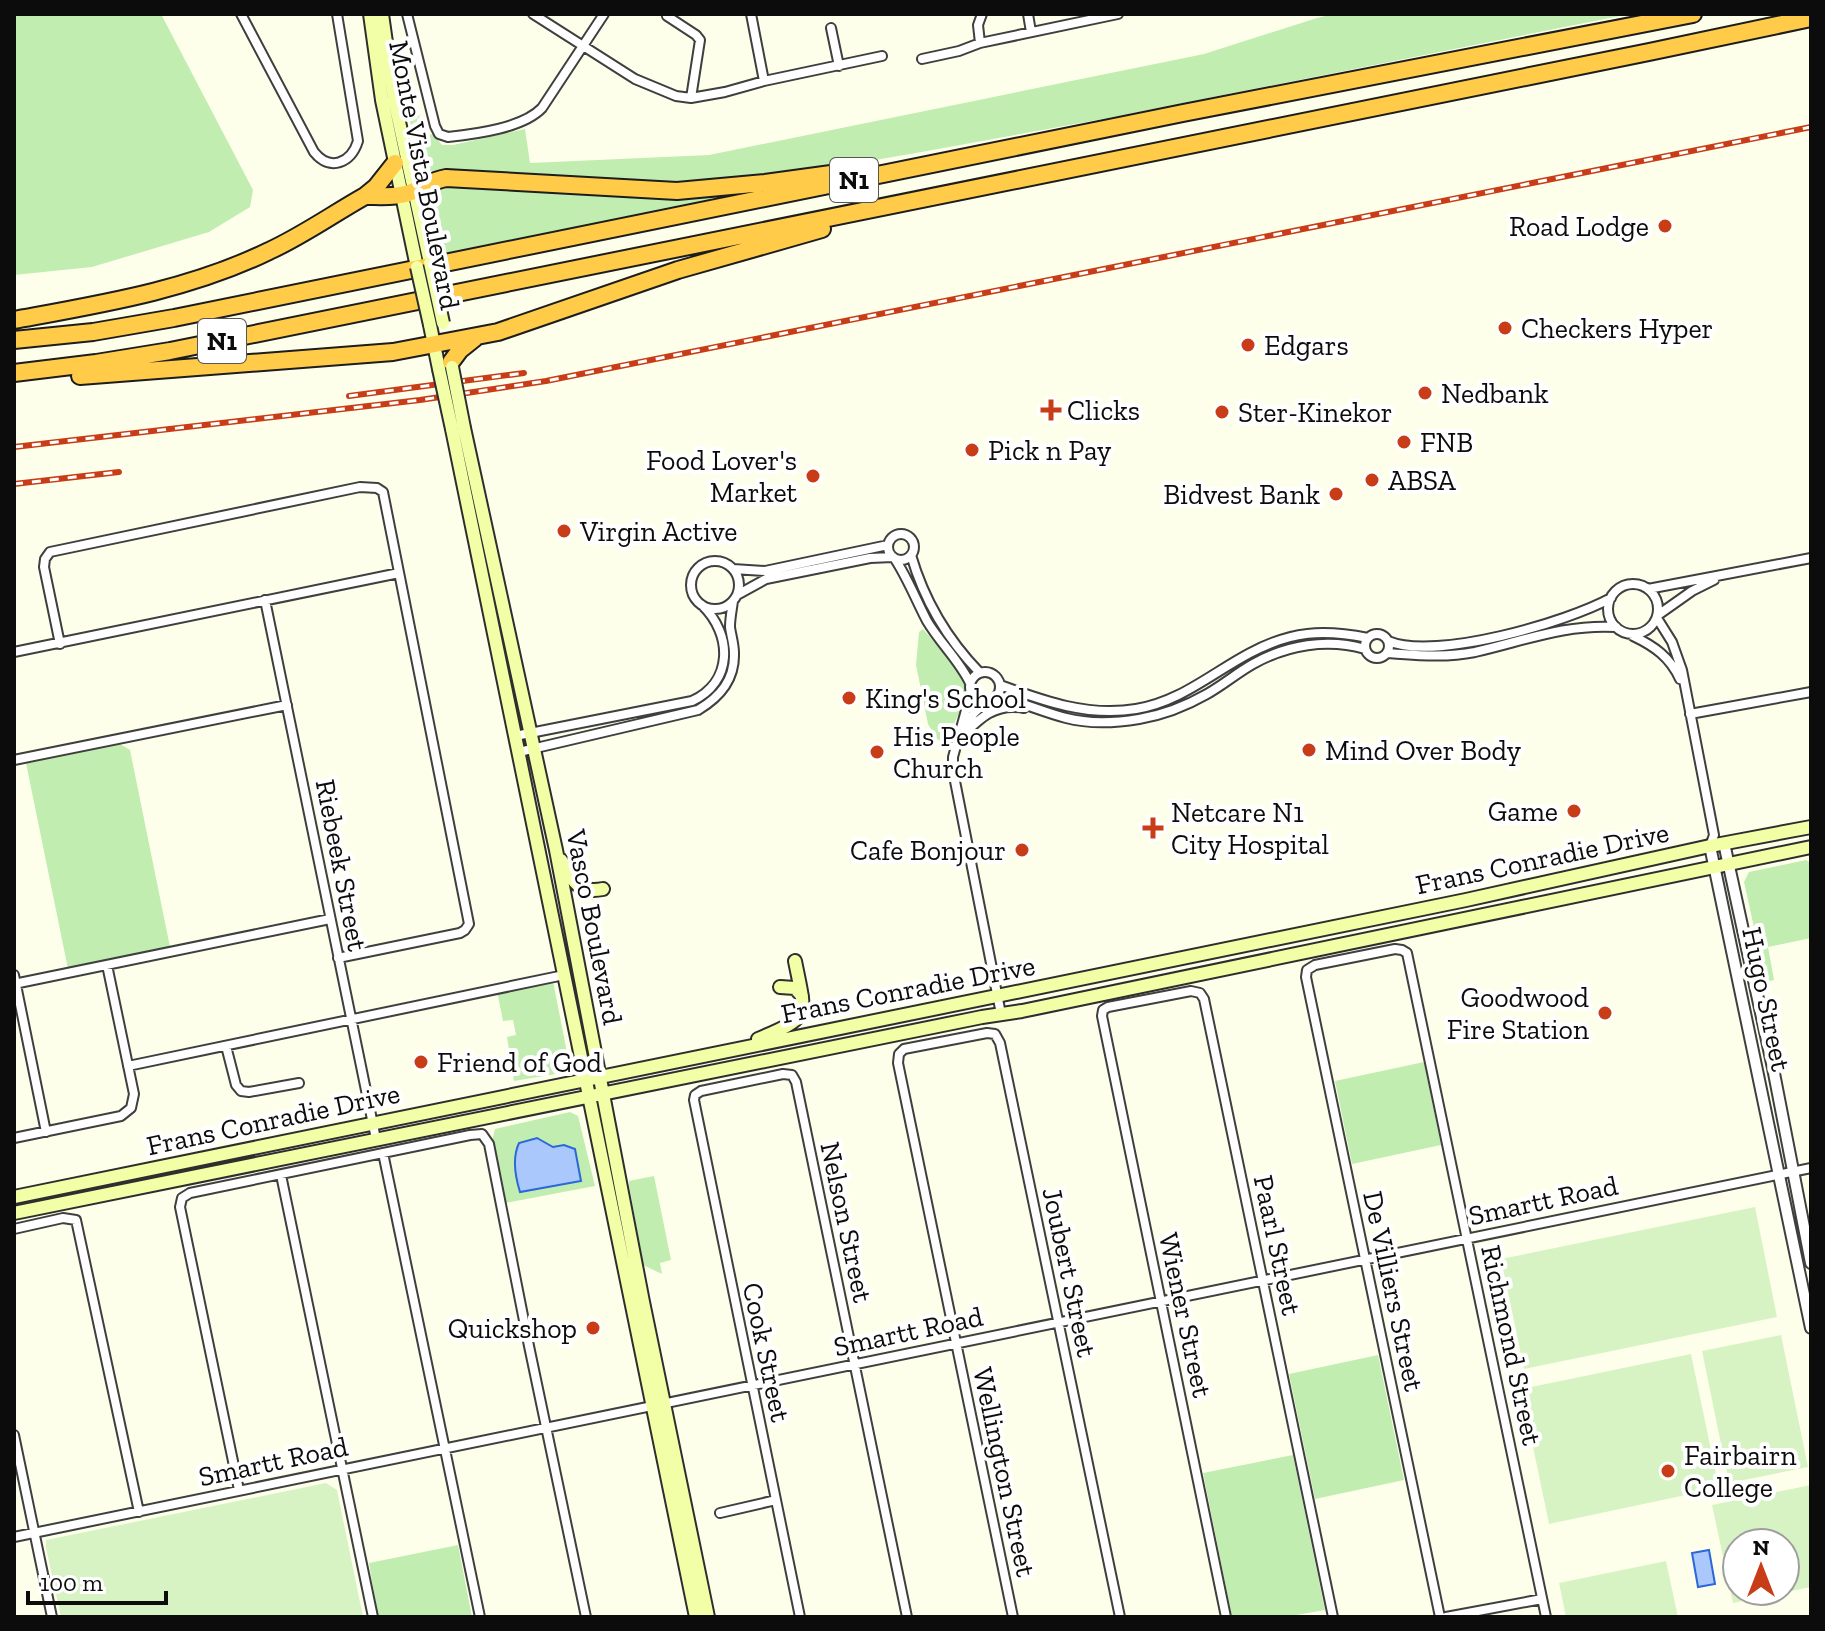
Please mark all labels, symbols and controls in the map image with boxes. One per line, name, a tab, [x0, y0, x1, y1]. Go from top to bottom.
street label: Monte Vista Boulevard	[382, 38, 467, 312]
road number: N1	[830, 158, 878, 202]
place label: Road Lodge	[1509, 210, 1649, 243]
marker: Road Lodge	[1656, 217, 1674, 235]
place label: Checkers Hyper	[1521, 312, 1713, 345]
road number: N1	[198, 319, 246, 363]
marker: Checkers Hyper	[1496, 319, 1514, 337]
place label: Edgars	[1264, 329, 1349, 362]
marker: Edgars	[1239, 336, 1257, 354]
place label: Nedbank	[1441, 377, 1549, 410]
marker: Nedbank	[1416, 384, 1434, 402]
place label: Clicks	[1067, 394, 1140, 427]
place label: Ster-Kinekor	[1238, 396, 1393, 429]
marker: Clicks	[1042, 401, 1060, 419]
marker: Ster-Kinekor	[1213, 403, 1231, 421]
place label: FNB	[1420, 426, 1473, 459]
marker: FNB	[1395, 433, 1413, 451]
place label: Pick n Pay	[988, 434, 1112, 467]
marker: Pick n Pay	[963, 441, 981, 459]
place label: Food Lover's Market	[646, 444, 798, 509]
place label: ABSA	[1388, 464, 1456, 497]
marker: Food Lover's Market	[804, 467, 822, 485]
marker: ABSA	[1363, 471, 1381, 489]
place label: Bidvest Bank	[1163, 478, 1320, 511]
marker: Bidvest Bank	[1327, 485, 1345, 503]
place label: Virgin Active	[579, 515, 737, 548]
marker: Virgin Active	[555, 522, 573, 540]
place label: King's School	[865, 682, 1026, 715]
marker: King's School	[840, 689, 858, 707]
place label: His People Church	[893, 720, 1020, 785]
place label: Mind Over Body	[1325, 734, 1522, 767]
marker: Mind Over Body	[1300, 741, 1318, 759]
marker: His People Church	[868, 743, 886, 761]
street label: Riebeek Street	[309, 776, 374, 954]
place label: Game	[1488, 795, 1558, 828]
place label: Netcare N1 City Hospital	[1171, 796, 1329, 861]
marker: Game	[1565, 802, 1583, 820]
street label: Frans Conradie Drive	[1412, 816, 1672, 901]
marker: Netcare N1 City Hospital	[1142, 817, 1164, 839]
street label: Vasco Boulevard	[559, 826, 630, 1027]
place label: Cafe Bonjour	[850, 834, 1006, 867]
marker: Cafe Bonjour	[1013, 841, 1031, 859]
street label: Hugo Street	[1735, 924, 1798, 1075]
street label: Frans Conradie Drive	[778, 949, 1038, 1030]
place label: Goodwood Fire Station	[1447, 981, 1589, 1046]
marker: Goodwood Fire Station	[1596, 1004, 1614, 1022]
place label: Friend of God	[437, 1046, 602, 1079]
marker: Friend of God	[412, 1053, 430, 1071]
street label: Frans Conradie Drive	[143, 1077, 403, 1162]
street label: Nelson Street	[813, 1139, 880, 1306]
street label: Smartt Road	[1465, 1169, 1621, 1232]
street label: Paarl Street	[1247, 1172, 1309, 1319]
street label: Joubert Street	[1035, 1184, 1104, 1361]
street label: De Villiers Street	[1356, 1188, 1431, 1395]
street label: Wiener Street	[1152, 1230, 1219, 1401]
street label: Richmond Street	[1474, 1242, 1549, 1449]
street label: Cook Street	[736, 1279, 797, 1425]
street label: Smartt Road	[830, 1300, 986, 1363]
place label: Quickshop	[448, 1312, 577, 1345]
marker: Quickshop	[584, 1319, 602, 1337]
street label: Wellington Street	[966, 1364, 1043, 1580]
street label: Smartt Road	[195, 1430, 351, 1493]
place label: Fairbairn College	[1684, 1439, 1797, 1504]
marker: Fairbairn College	[1659, 1462, 1677, 1480]
north arrow	[1721, 1527, 1801, 1607]
text: N	[1753, 1534, 1770, 1561]
scale bar	[28, 1555, 166, 1605]
text: 100 m	[40, 1568, 103, 1597]

